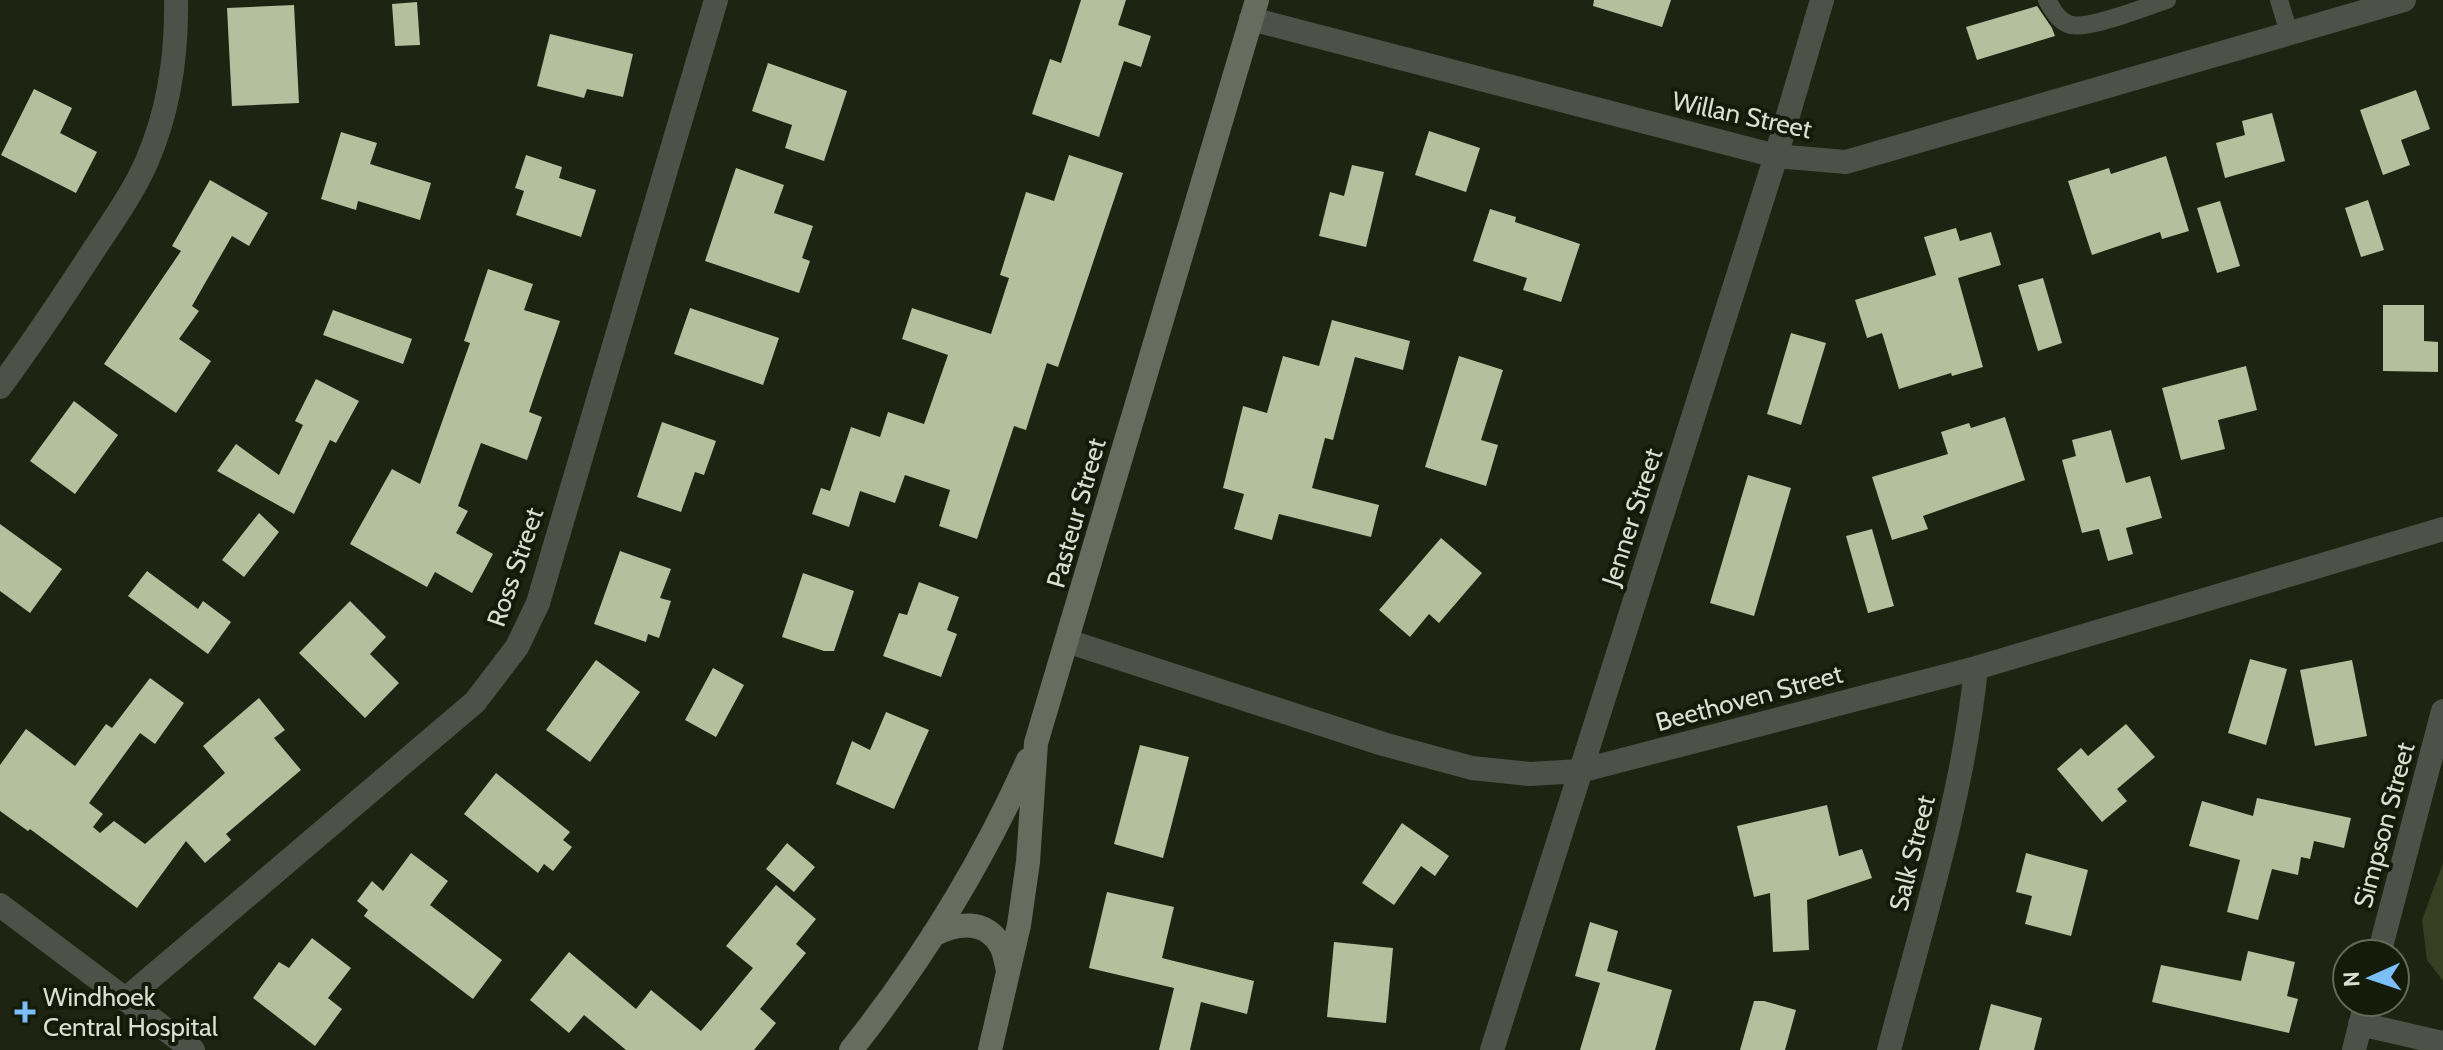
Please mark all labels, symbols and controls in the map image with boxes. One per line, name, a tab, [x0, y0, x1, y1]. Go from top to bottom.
street label: Willan Street	[1669, 85, 1815, 145]
street label: Pasteur Street	[1039, 434, 1113, 592]
street label: Jenner Street	[1594, 444, 1669, 591]
street label: Ross Street	[480, 503, 550, 631]
street label: Beethoven Street	[1652, 658, 1846, 738]
street label: Simpson Street	[2347, 738, 2422, 911]
street label: Salk Street	[1882, 792, 1942, 914]
north arrow	[2331, 938, 2411, 1018]
text: N	[2338, 971, 2365, 987]
place label: Windhoek Central Hospital	[43, 981, 218, 1043]
marker: Windhoek Central Hospital	[14, 1001, 36, 1023]

